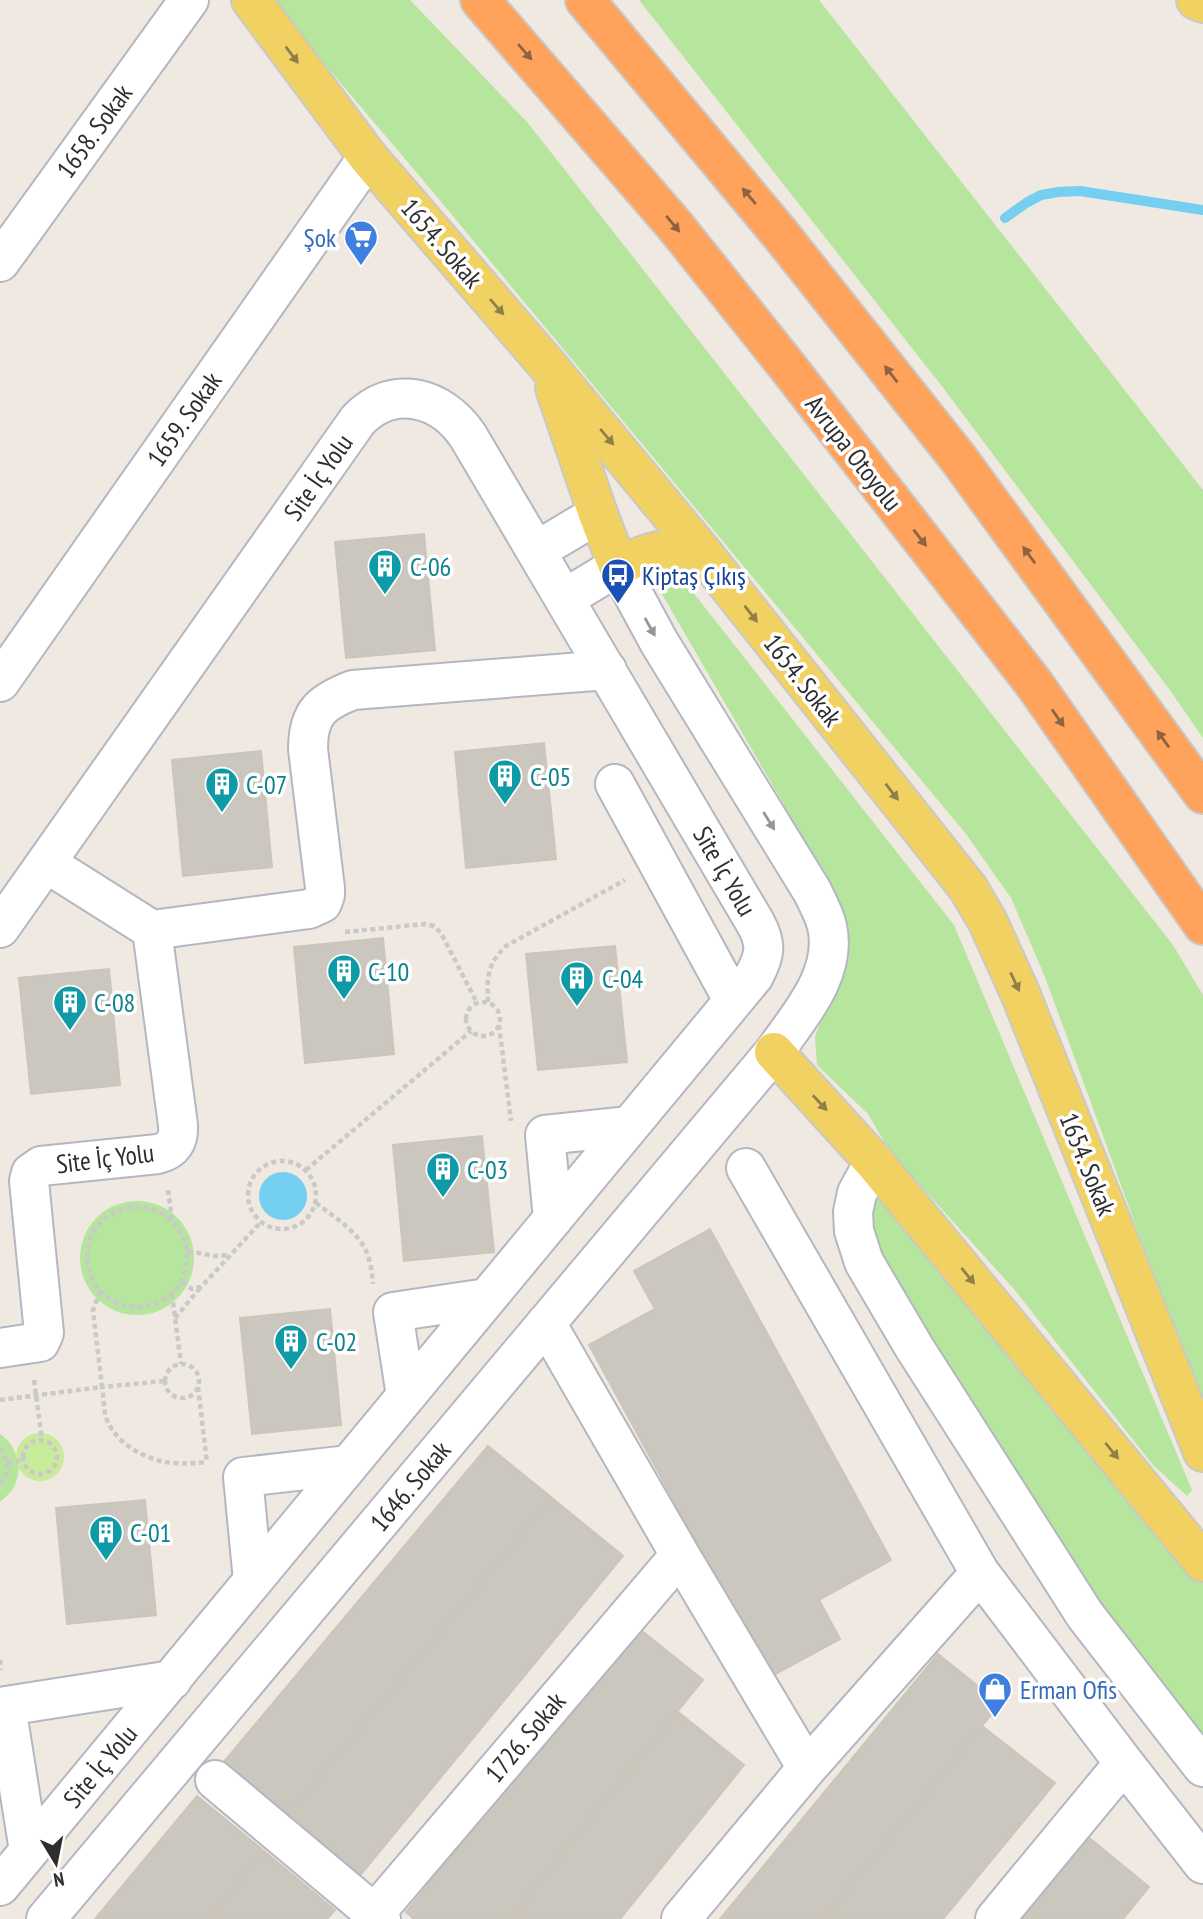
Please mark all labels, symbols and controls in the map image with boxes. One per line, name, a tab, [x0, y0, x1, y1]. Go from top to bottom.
one-way arrow	[517, 43, 532, 60]
one-way arrow	[284, 46, 298, 64]
street label: 1658. Sokak	[49, 78, 139, 184]
one-way arrow	[742, 188, 757, 205]
street label: 1654. Sokak	[394, 191, 490, 295]
one-way arrow	[665, 216, 680, 233]
supermarket icon: Şok	[342, 218, 380, 267]
place label: Şok	[304, 221, 336, 254]
one-way arrow	[489, 298, 505, 316]
street label: 1659. Sokak	[139, 365, 229, 473]
one-way arrow	[884, 365, 899, 383]
street label: Avrupa Otoyolu	[799, 389, 909, 517]
street label: Site İç Yolu	[276, 427, 360, 527]
one-way arrow	[599, 429, 614, 446]
one-way arrow	[913, 528, 928, 546]
one-way arrow	[1022, 545, 1036, 564]
building icon: C-06	[366, 547, 404, 596]
place label: C-06	[410, 550, 451, 583]
bus stop icon: Kiptaş Çıkış	[599, 556, 637, 605]
place label: Kiptaş Çıkış	[642, 559, 746, 592]
one-way arrow	[743, 604, 758, 622]
one-way arrow	[644, 617, 656, 636]
street label: 1654. Sokak	[757, 627, 849, 733]
one-way arrow	[1051, 709, 1065, 727]
one-way arrow	[1156, 729, 1170, 748]
building icon: C-05	[486, 757, 524, 806]
place label: C-05	[530, 760, 571, 793]
building icon: C-07	[203, 765, 241, 814]
place label: C-07	[246, 768, 287, 801]
one-way arrow	[884, 783, 899, 801]
one-way arrow	[762, 811, 775, 830]
street label: Site İç Yolu	[686, 820, 764, 922]
building icon: C-10	[325, 952, 363, 1001]
place label: C-10	[368, 955, 409, 988]
building icon: C-04	[558, 959, 596, 1008]
place label: C-04	[602, 962, 644, 995]
one-way arrow	[1009, 972, 1021, 992]
building icon: C-08	[51, 983, 89, 1032]
place label: C-08	[94, 986, 135, 1019]
one-way arrow	[812, 1094, 828, 1112]
street label: 1654. Sokak	[1052, 1108, 1124, 1220]
street label: Site İç Yolu	[54, 1136, 156, 1180]
building icon: C-03	[424, 1150, 462, 1199]
place label: C-03	[467, 1153, 508, 1186]
one-way arrow	[960, 1266, 975, 1284]
building icon: C-02	[272, 1322, 310, 1371]
place label: C-02	[316, 1325, 357, 1358]
street label: 1646. Sokak	[363, 1434, 457, 1538]
one-way arrow	[1104, 1443, 1119, 1460]
building icon: C-01	[87, 1513, 125, 1562]
place label: C-01	[130, 1516, 171, 1549]
shop icon: Erman Ofis	[976, 1670, 1014, 1719]
place label: Erman Ofis	[1020, 1673, 1117, 1706]
street label: 1726. Sokak	[478, 1685, 572, 1789]
street label: Site İç Yolu	[56, 1718, 144, 1814]
north arrow	[21, 1828, 91, 1898]
text: N	[52, 1867, 66, 1892]

